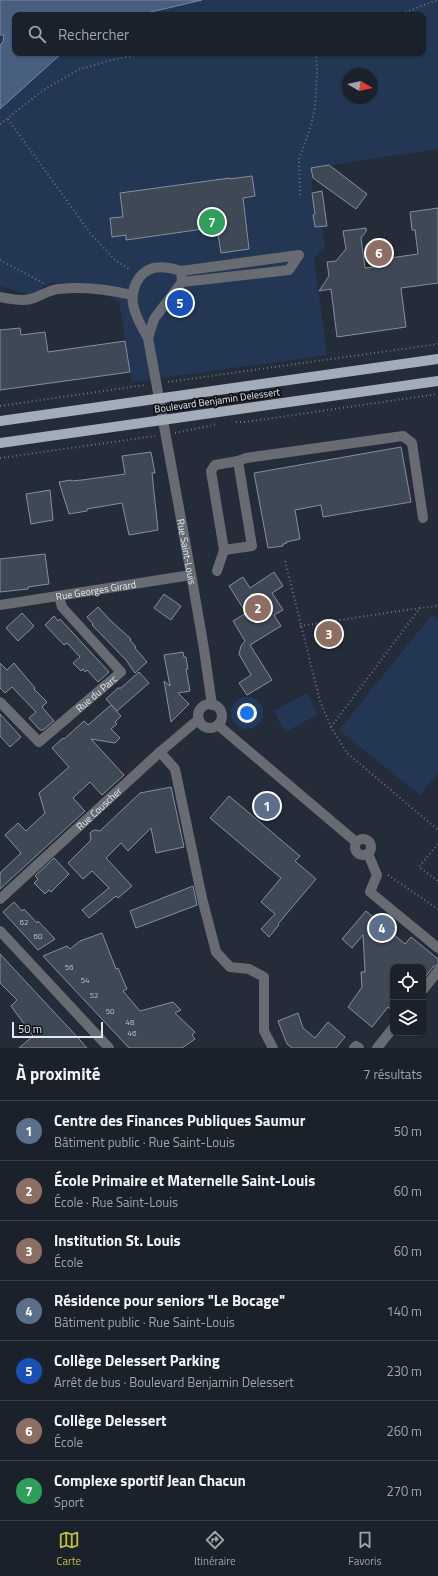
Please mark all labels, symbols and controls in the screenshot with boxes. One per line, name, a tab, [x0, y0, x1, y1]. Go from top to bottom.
search box	[12, 12, 426, 56]
icon: search	[26, 23, 48, 45]
text: Rechercher	[58, 23, 129, 46]
north arrow	[342, 68, 378, 104]
pin: 7	[199, 207, 225, 237]
pin: 6	[366, 238, 392, 268]
pin: 5	[167, 288, 193, 318]
street label: Boulevard Benjamin Delessert	[153, 384, 281, 417]
street label: Rue Saint-Louis	[173, 518, 200, 586]
street label: Rue Georges Girard	[55, 577, 137, 604]
pin: 2	[245, 593, 271, 623]
pin: 3	[316, 619, 342, 649]
street label: Rue du Parc	[73, 672, 120, 716]
your location	[237, 703, 257, 723]
street label: Rue Couscher	[73, 783, 126, 834]
pin: 1	[254, 791, 280, 821]
pin: 4	[369, 913, 395, 943]
house number: 62	[20, 916, 28, 928]
house number: 60	[34, 930, 43, 942]
house number: 56	[65, 961, 74, 973]
map controls	[390, 964, 426, 1036]
button: locate	[390, 964, 426, 1000]
house number: 54	[81, 974, 90, 986]
house number: 52	[90, 989, 98, 1001]
button: layers	[390, 1000, 426, 1036]
house number: 50	[106, 1005, 115, 1017]
house number: 48	[126, 1016, 135, 1028]
scale bar	[12, 1020, 103, 1039]
text: 50 m	[18, 1021, 42, 1037]
house number: 46	[128, 1027, 137, 1039]
text: À proximité	[16, 1061, 100, 1087]
text: 7 résultats	[363, 1064, 422, 1084]
text: Centre des Finances Publiques Saumur	[54, 1109, 305, 1132]
text: 1	[25, 1121, 33, 1141]
text: 50 m	[394, 1121, 422, 1141]
text: Bâtiment public · Rue Saint-Louis	[54, 1132, 235, 1152]
text: École Primaire et Maternelle Saint-Louis	[54, 1169, 315, 1192]
text: 2	[25, 1181, 33, 1201]
text: 60 m	[394, 1181, 422, 1201]
text: École · Rue Saint-Louis	[54, 1192, 178, 1212]
text: Institution St. Louis	[54, 1229, 181, 1252]
text: 3	[25, 1241, 33, 1261]
text: 60 m	[394, 1241, 422, 1261]
text: École	[54, 1252, 83, 1272]
text: Résidence pour seniors "Le Bocage"	[54, 1289, 285, 1312]
text: 4	[25, 1301, 33, 1321]
text: 140 m	[386, 1301, 422, 1321]
text: Bâtiment public · Rue Saint-Louis	[54, 1312, 235, 1332]
text: Collège Delessert Parking	[54, 1349, 220, 1372]
text: 5	[25, 1361, 33, 1381]
text: 230 m	[386, 1361, 422, 1381]
text: Arrêt de bus · Boulevard Benjamin Delessert	[54, 1372, 294, 1392]
text: Collège Delessert	[54, 1409, 167, 1432]
text: 6	[25, 1421, 33, 1441]
text: 260 m	[386, 1421, 422, 1441]
text: École	[54, 1432, 83, 1452]
text: Complexe sportif Jean Chacun	[54, 1469, 246, 1492]
text: 7	[25, 1481, 33, 1501]
text: 270 m	[386, 1481, 422, 1501]
text: Sport	[54, 1492, 84, 1512]
tab: Carte	[56, 1529, 81, 1569]
tab: Itinéraire	[194, 1529, 235, 1569]
tab: Favoris	[348, 1529, 382, 1569]

